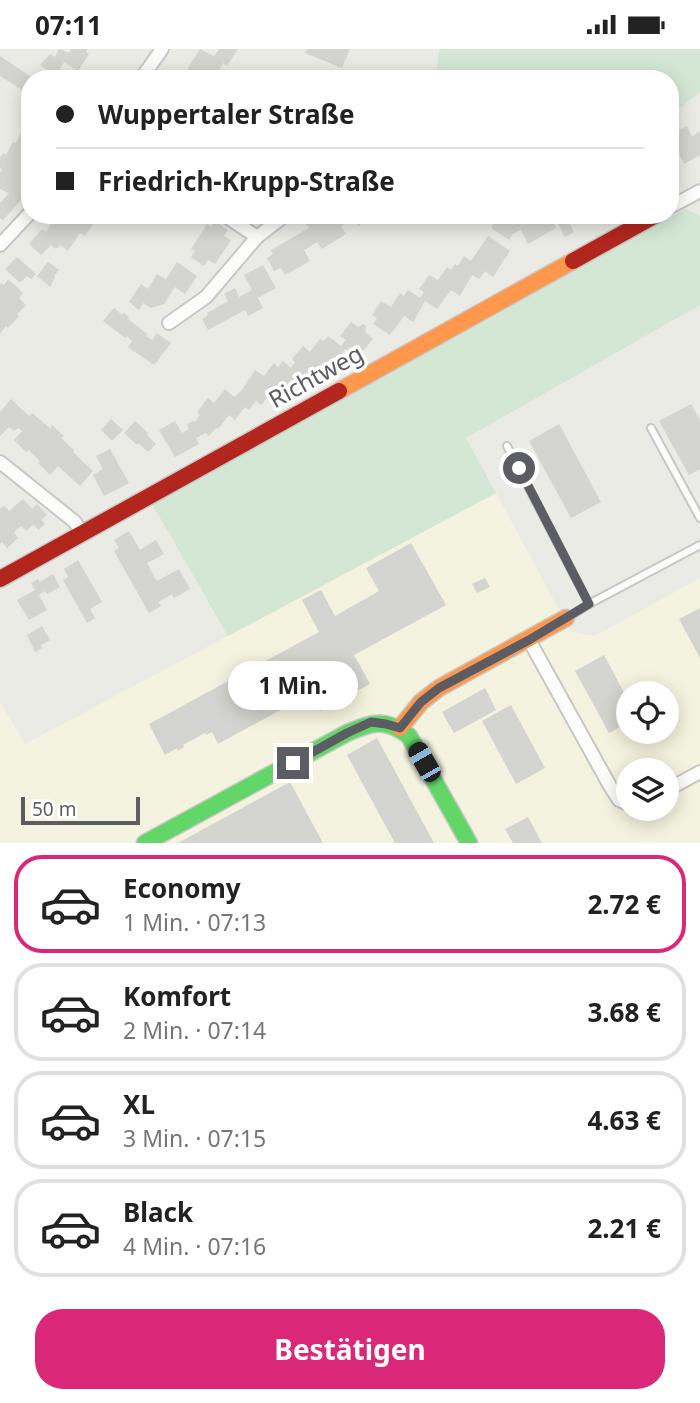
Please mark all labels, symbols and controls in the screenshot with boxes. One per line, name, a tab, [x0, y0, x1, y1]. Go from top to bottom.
text: 07:11	[35, 7, 102, 43]
text: Wuppertaler Straße	[98, 96, 354, 132]
text: Friedrich-Krupp-Straße	[98, 163, 395, 199]
street label: Richtweg	[262, 336, 368, 415]
route start	[503, 452, 535, 484]
callout: 1 Min.	[228, 661, 358, 711]
text: 1 Min.	[258, 669, 328, 701]
map controls	[616, 681, 679, 821]
button: locate	[616, 681, 679, 744]
car	[405, 739, 444, 785]
route end	[277, 747, 309, 779]
button: layers	[616, 758, 679, 821]
scale bar	[21, 794, 140, 826]
text: 50 m	[32, 796, 76, 822]
text: Economy	[123, 870, 241, 906]
icon: car	[39, 873, 102, 936]
text: 2.72 €	[587, 886, 661, 922]
text: 1 Min. · 07:13	[123, 906, 266, 938]
text: Komfort	[123, 978, 231, 1014]
icon: car	[39, 981, 102, 1044]
text: 3.68 €	[587, 994, 661, 1030]
text: 2 Min. · 07:14	[123, 1014, 266, 1046]
text: XL	[123, 1086, 155, 1122]
icon: car	[39, 1089, 102, 1152]
text: 4.63 €	[587, 1102, 661, 1138]
text: 3 Min. · 07:15	[123, 1122, 266, 1154]
text: Black	[123, 1194, 193, 1230]
icon: car	[39, 1197, 102, 1260]
text: 2.21 €	[587, 1210, 661, 1246]
text: 4 Min. · 07:16	[123, 1230, 266, 1262]
button: Bestätigen	[35, 1309, 665, 1389]

